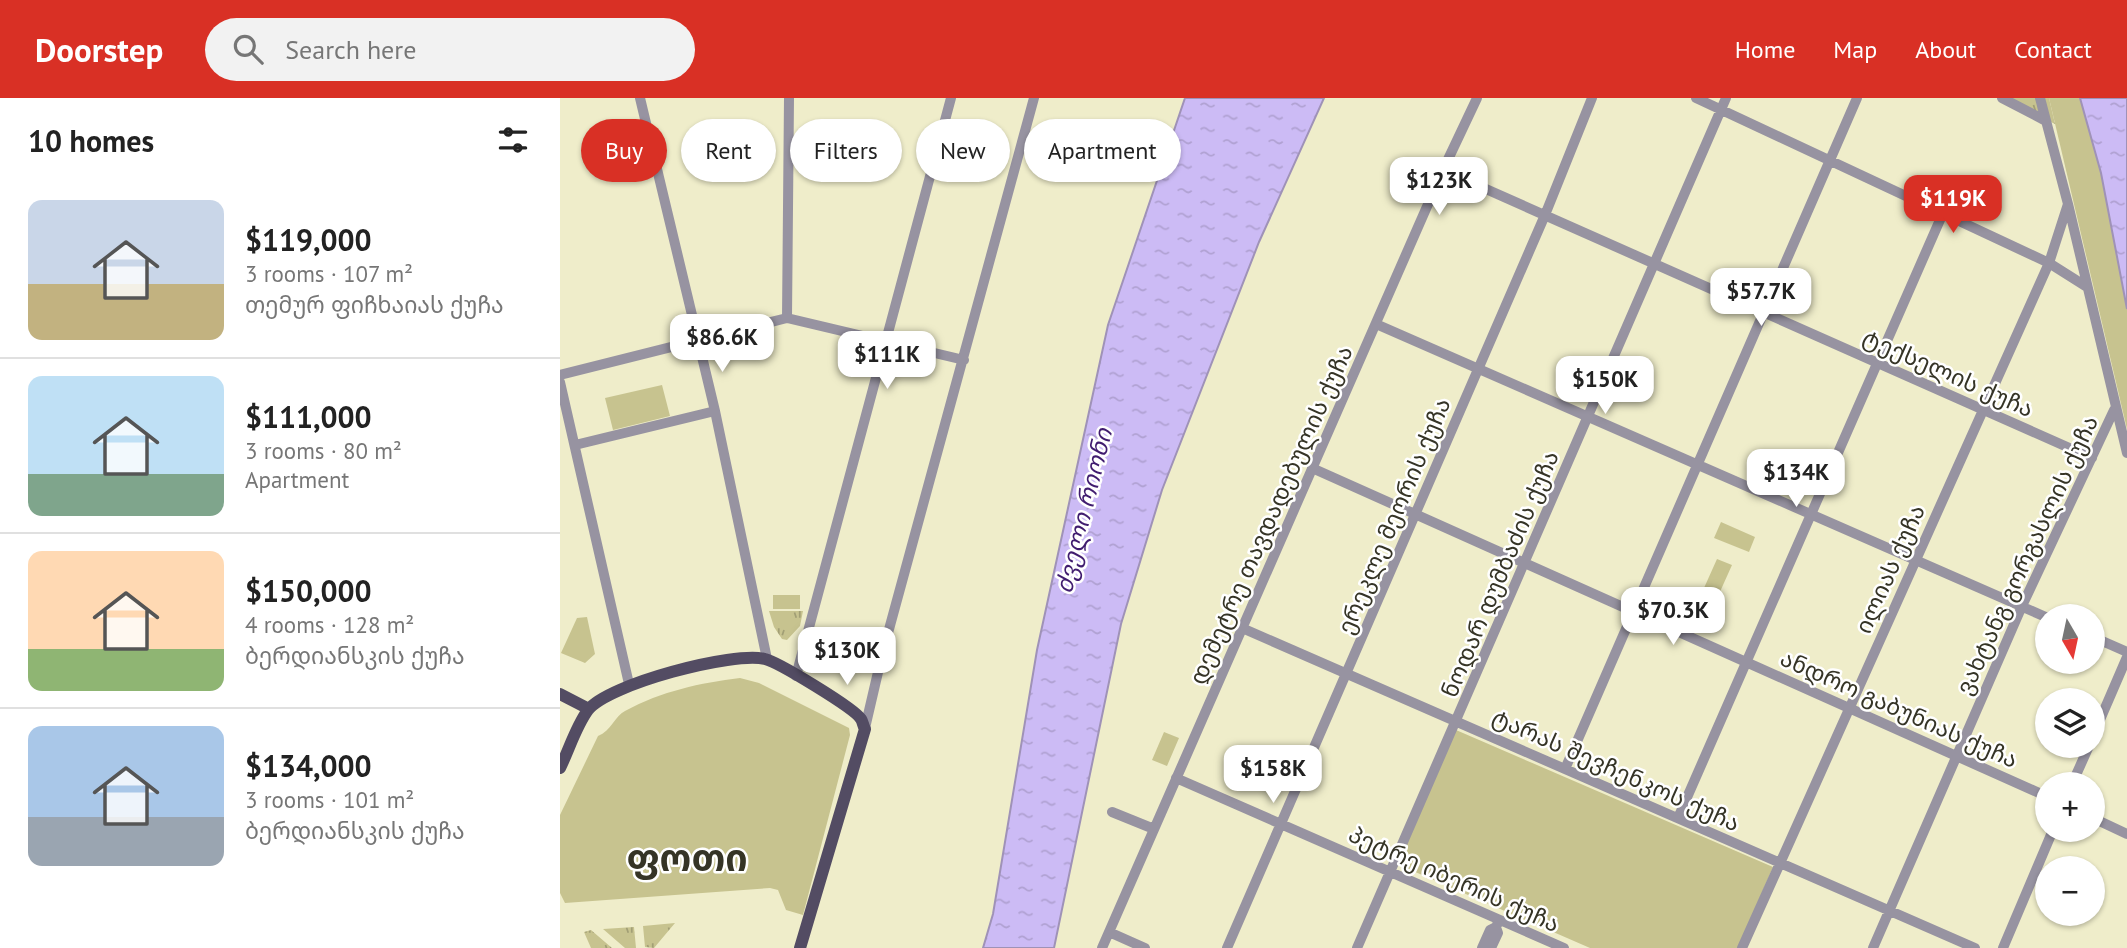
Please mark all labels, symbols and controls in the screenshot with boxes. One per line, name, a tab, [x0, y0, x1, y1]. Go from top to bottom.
search box	[205, 18, 695, 81]
text: Doorstep	[35, 28, 163, 71]
icon: search	[229, 30, 267, 68]
text: Search here	[285, 33, 416, 66]
text: Home	[1735, 34, 1795, 65]
text: Map	[1833, 34, 1877, 65]
text: About	[1915, 34, 1976, 65]
text: Contact	[2014, 34, 2092, 65]
chip: Buy	[581, 119, 667, 182]
chip: Rent	[681, 119, 776, 182]
chip: Filters	[790, 119, 902, 182]
chip: New	[916, 119, 1010, 182]
chip: Apartment	[1024, 119, 1181, 182]
text: 10 homes	[28, 121, 154, 160]
icon: filters	[494, 121, 532, 159]
pin: $123K	[1390, 158, 1488, 217]
text: $123K	[1406, 165, 1472, 194]
pin: $119K	[1904, 176, 2002, 235]
text: $119K	[1920, 183, 1986, 212]
text: $119,000	[245, 220, 372, 259]
icon: home	[84, 228, 168, 312]
text: 3 rooms · 107 m²	[245, 259, 413, 288]
pin: $57.7K	[1704, 268, 1818, 328]
text: $57.7K	[1726, 276, 1796, 305]
text: თემურ ფიჩხაიას ქუჩა	[245, 290, 504, 319]
pin: $86.6K	[665, 314, 779, 374]
text: $86.6K	[686, 322, 758, 351]
street label: ტექსელის ქუჩა	[1858, 322, 2038, 423]
pin: $111K	[838, 331, 936, 391]
text: $111K	[854, 339, 920, 368]
street label: დემეტრე თავდადებულის ქუჩა	[1183, 341, 1359, 689]
pin: $150K	[1556, 356, 1654, 416]
text: $150K	[1572, 364, 1638, 393]
street label: ერეკლე მეორის ქუჩა	[1331, 393, 1456, 638]
text: $111,000	[245, 397, 372, 436]
icon: home	[84, 404, 168, 488]
street label: ვახტანგ გორგასლის ქუჩა	[1949, 411, 2104, 699]
water label: ძველი რიონი	[1048, 424, 1119, 597]
text: 3 rooms · 80 m²	[245, 436, 402, 465]
street label: ნოდარ დუმბაძის ქუჩა	[1434, 446, 1565, 702]
pin: $134K	[1747, 450, 1845, 509]
text: $134K	[1763, 457, 1829, 486]
text: Apartment	[245, 465, 349, 494]
street label: ილიას ქუჩა	[1848, 500, 1931, 638]
text: $150,000	[245, 571, 372, 610]
icon: home	[84, 579, 168, 663]
pin: $70.3K	[1616, 588, 1730, 647]
text: $70.3K	[1637, 595, 1709, 624]
north arrow	[2035, 604, 2105, 674]
map controls	[2035, 604, 2105, 926]
text: 4 rooms · 128 m²	[245, 610, 414, 639]
pin: $130K	[798, 628, 896, 687]
text: $130K	[814, 635, 880, 664]
text: ბერდიანსკის ქუჩა	[245, 641, 465, 670]
street label: ანდრო გაბუნიას ქუჩა	[1776, 643, 2022, 774]
button: layers	[2035, 688, 2105, 758]
street label: ტარას შევჩენკოს ქუჩა	[1488, 702, 1744, 837]
text: $134,000	[245, 746, 372, 785]
pin: $158K	[1224, 746, 1322, 805]
text: $158K	[1240, 753, 1306, 782]
icon: home	[84, 754, 168, 838]
button: +	[2035, 772, 2105, 842]
text: 3 rooms · 101 m²	[245, 785, 414, 814]
text: ბერდიანსკის ქუჩა	[245, 816, 465, 845]
street label: პეტრე იბერის ქუჩა	[1344, 819, 1564, 938]
district label: ფოთი	[626, 833, 748, 881]
button: −	[2035, 856, 2105, 926]

